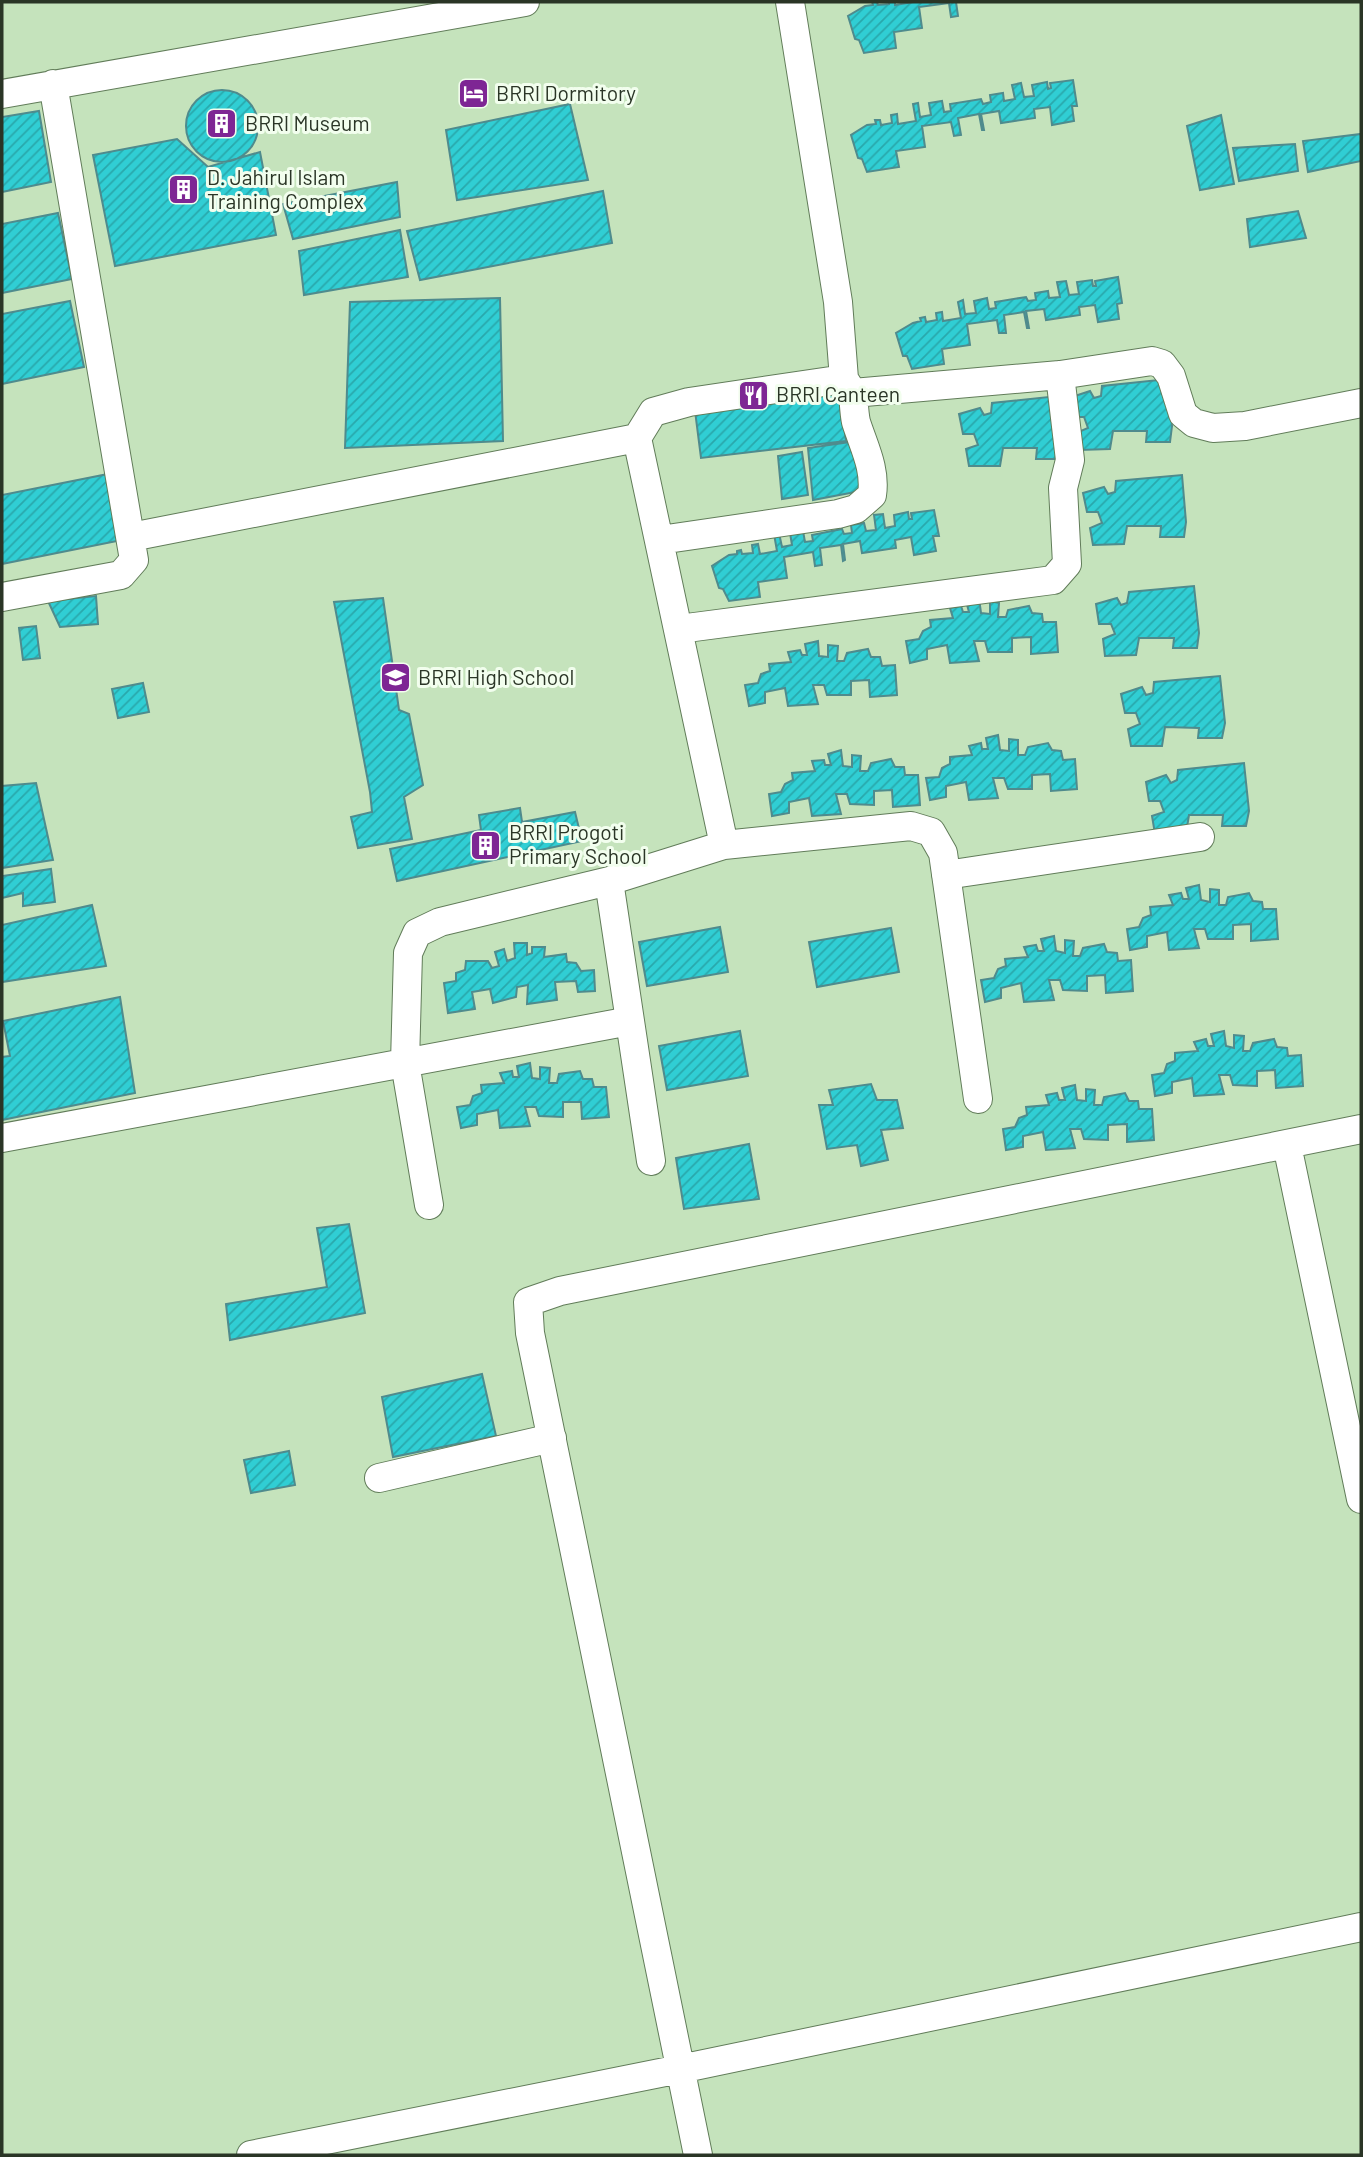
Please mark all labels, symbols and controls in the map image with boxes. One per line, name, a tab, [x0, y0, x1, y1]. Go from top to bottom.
hotel icon: BRRI Dormitory	[456, 77, 490, 111]
place label: BRRI Dormitory	[496, 80, 636, 105]
building icon: BRRI Museum	[205, 107, 239, 141]
place label: BRRI Museum	[245, 110, 370, 135]
place label: D. Jahirul Islam Training Complex	[207, 164, 364, 213]
building icon: D. Jahirul Islam Training Complex	[167, 173, 201, 207]
restaurant icon: BRRI Canteen	[736, 378, 770, 412]
place label: BRRI Canteen	[776, 381, 900, 406]
school or university icon: BRRI High School	[378, 661, 412, 695]
place label: BRRI High School	[418, 664, 574, 689]
place label: BRRI Progoti Primary School	[509, 819, 647, 868]
building icon: BRRI Progoti Primary School	[469, 828, 503, 862]

